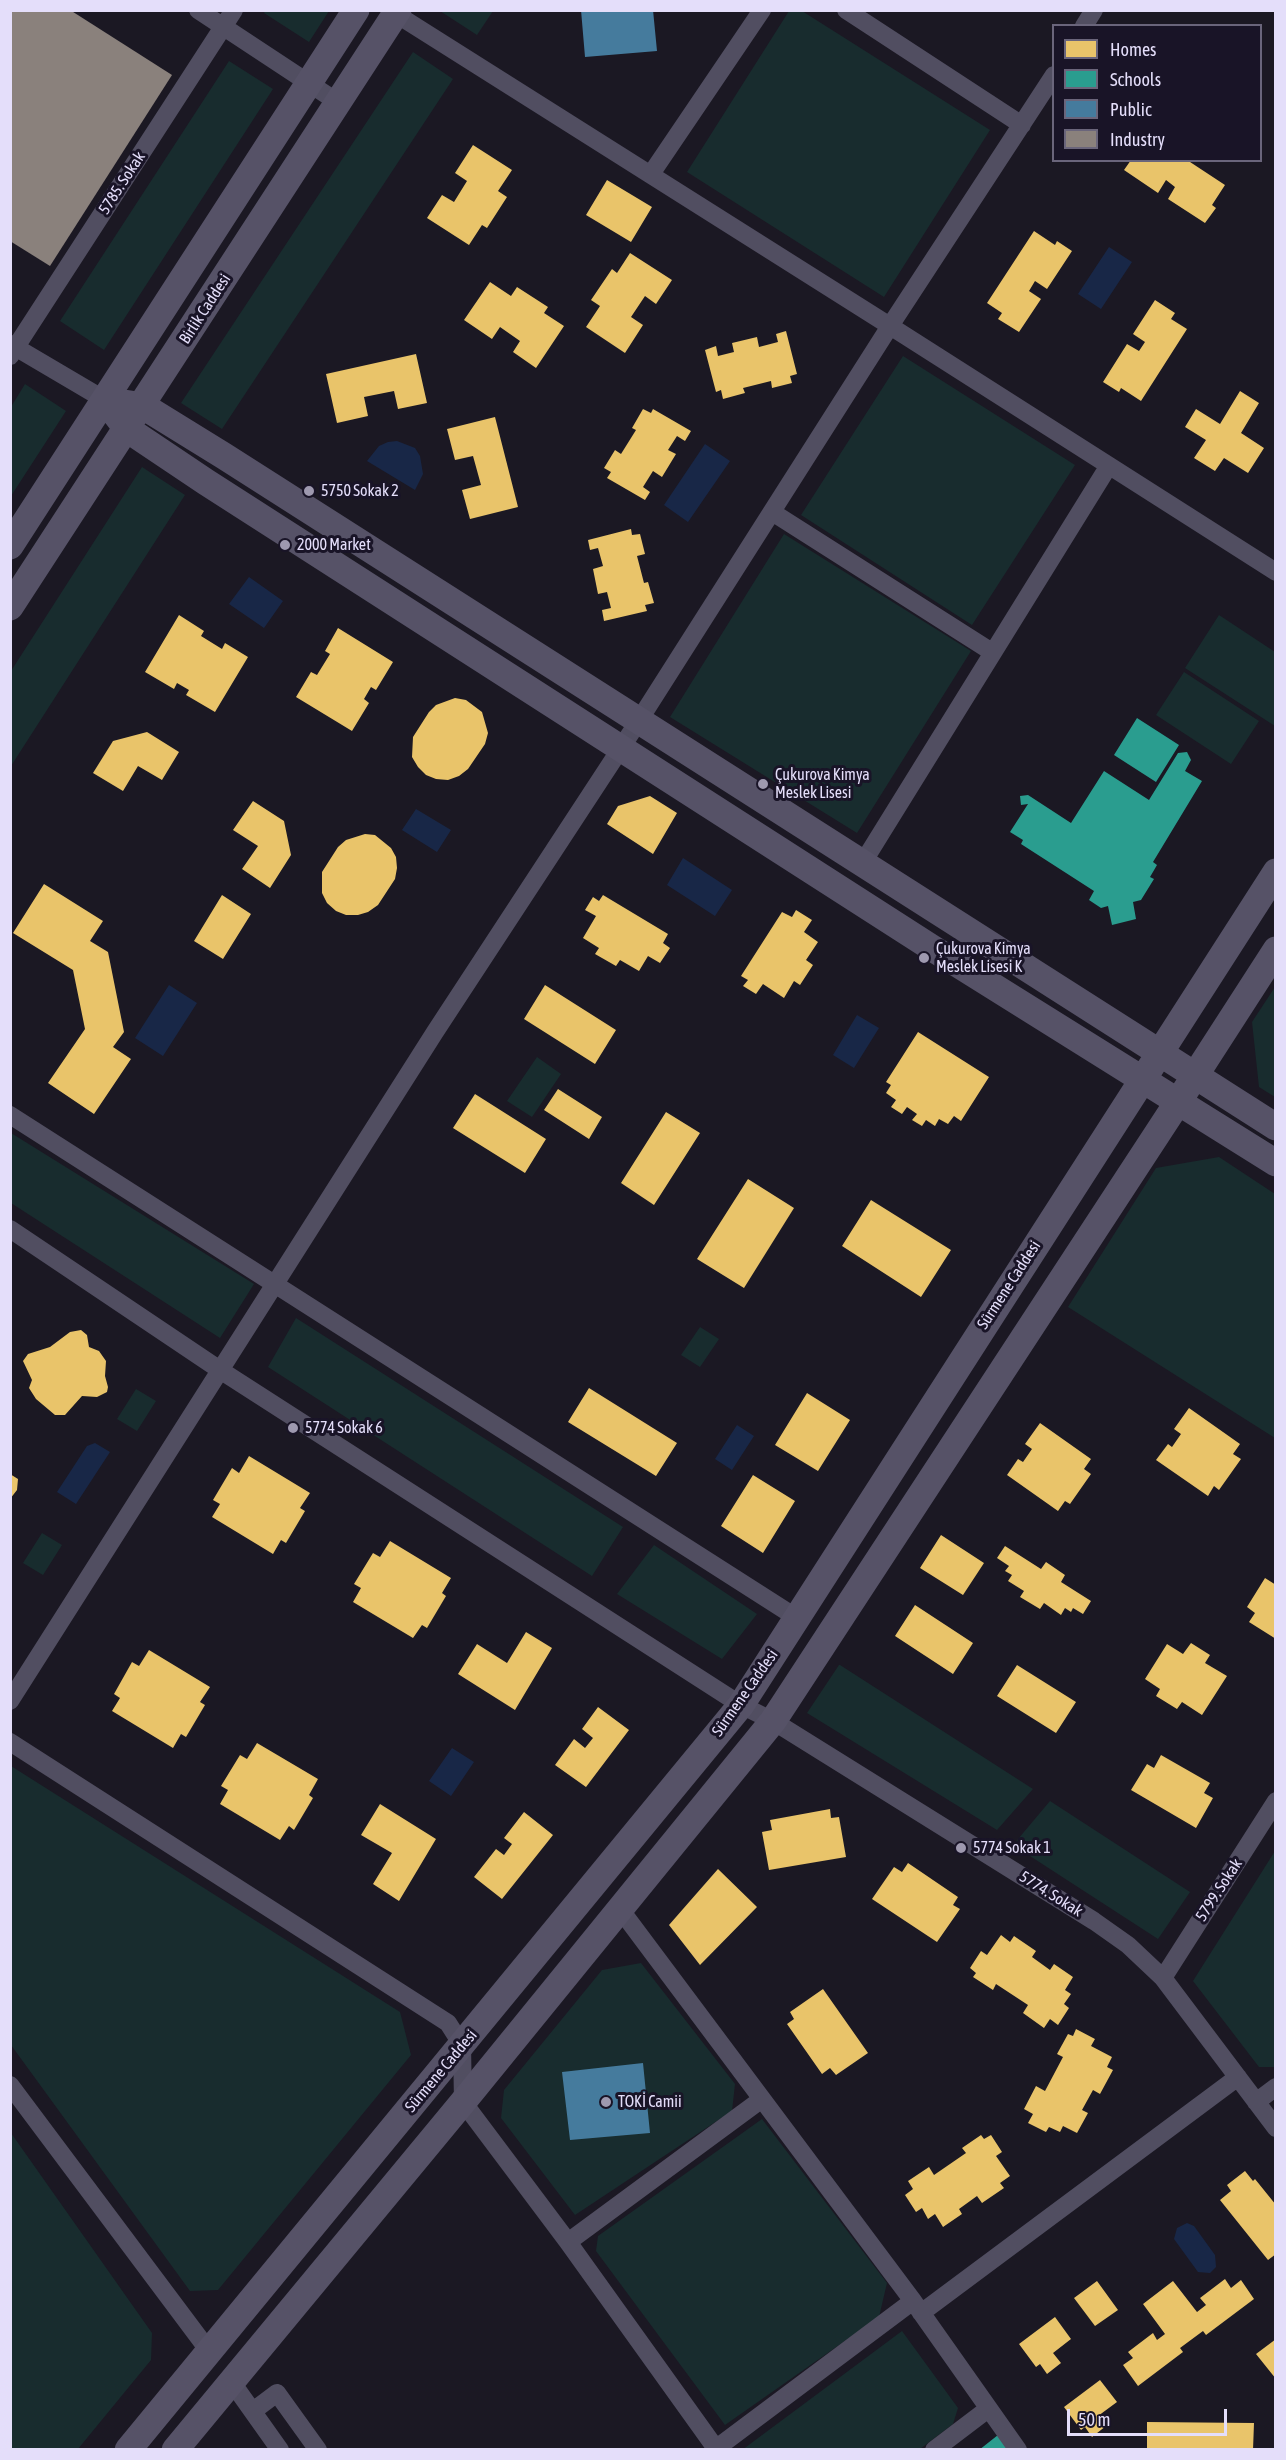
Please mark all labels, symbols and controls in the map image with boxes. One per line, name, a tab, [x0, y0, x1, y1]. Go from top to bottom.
legend	[1052, 24, 1262, 162]
text: Homes	[1110, 39, 1156, 60]
text: Schools	[1110, 69, 1161, 90]
text: Public	[1110, 99, 1152, 120]
text: Industry	[1110, 129, 1165, 150]
street label: 5785. Sokak	[95, 148, 149, 218]
street label: Birlik Caddesi	[175, 270, 235, 348]
place label: 5750 Sokak 2	[321, 481, 399, 501]
marker: 5750 Sokak 2	[302, 484, 316, 498]
place label: 2000 Market	[297, 535, 371, 555]
marker: 2000 Market	[278, 538, 292, 552]
place label: Çukurova Kimya Meslek Lisesi	[775, 765, 870, 803]
marker: Çukurova Kimya Meslek Lisesi	[756, 777, 770, 791]
place label: Çukurova Kimya Meslek Lisesi K	[936, 939, 1031, 977]
marker: Çukurova Kimya Meslek Lisesi K	[917, 951, 931, 965]
street label: Sürmene Caddesi	[973, 1237, 1045, 1333]
place label: 5774 Sokak 6	[305, 1418, 383, 1438]
marker: 5774 Sokak 6	[286, 1421, 300, 1435]
street label: Sürmene Caddesi	[708, 1646, 782, 1740]
place label: 5774 Sokak 1	[973, 1838, 1051, 1858]
marker: 5774 Sokak 1	[954, 1841, 968, 1855]
street label: 5799. Sokak	[1192, 1855, 1246, 1925]
street label: 5774. Sokak	[1016, 1867, 1086, 1921]
street label: Sürmene Caddesi	[401, 2026, 481, 2116]
place label: TOKİ Camii	[618, 2092, 682, 2112]
marker: TOKİ Camii	[599, 2095, 613, 2109]
scale bar	[1070, 2397, 1230, 2435]
text: 50 m	[1078, 2409, 1110, 2430]

